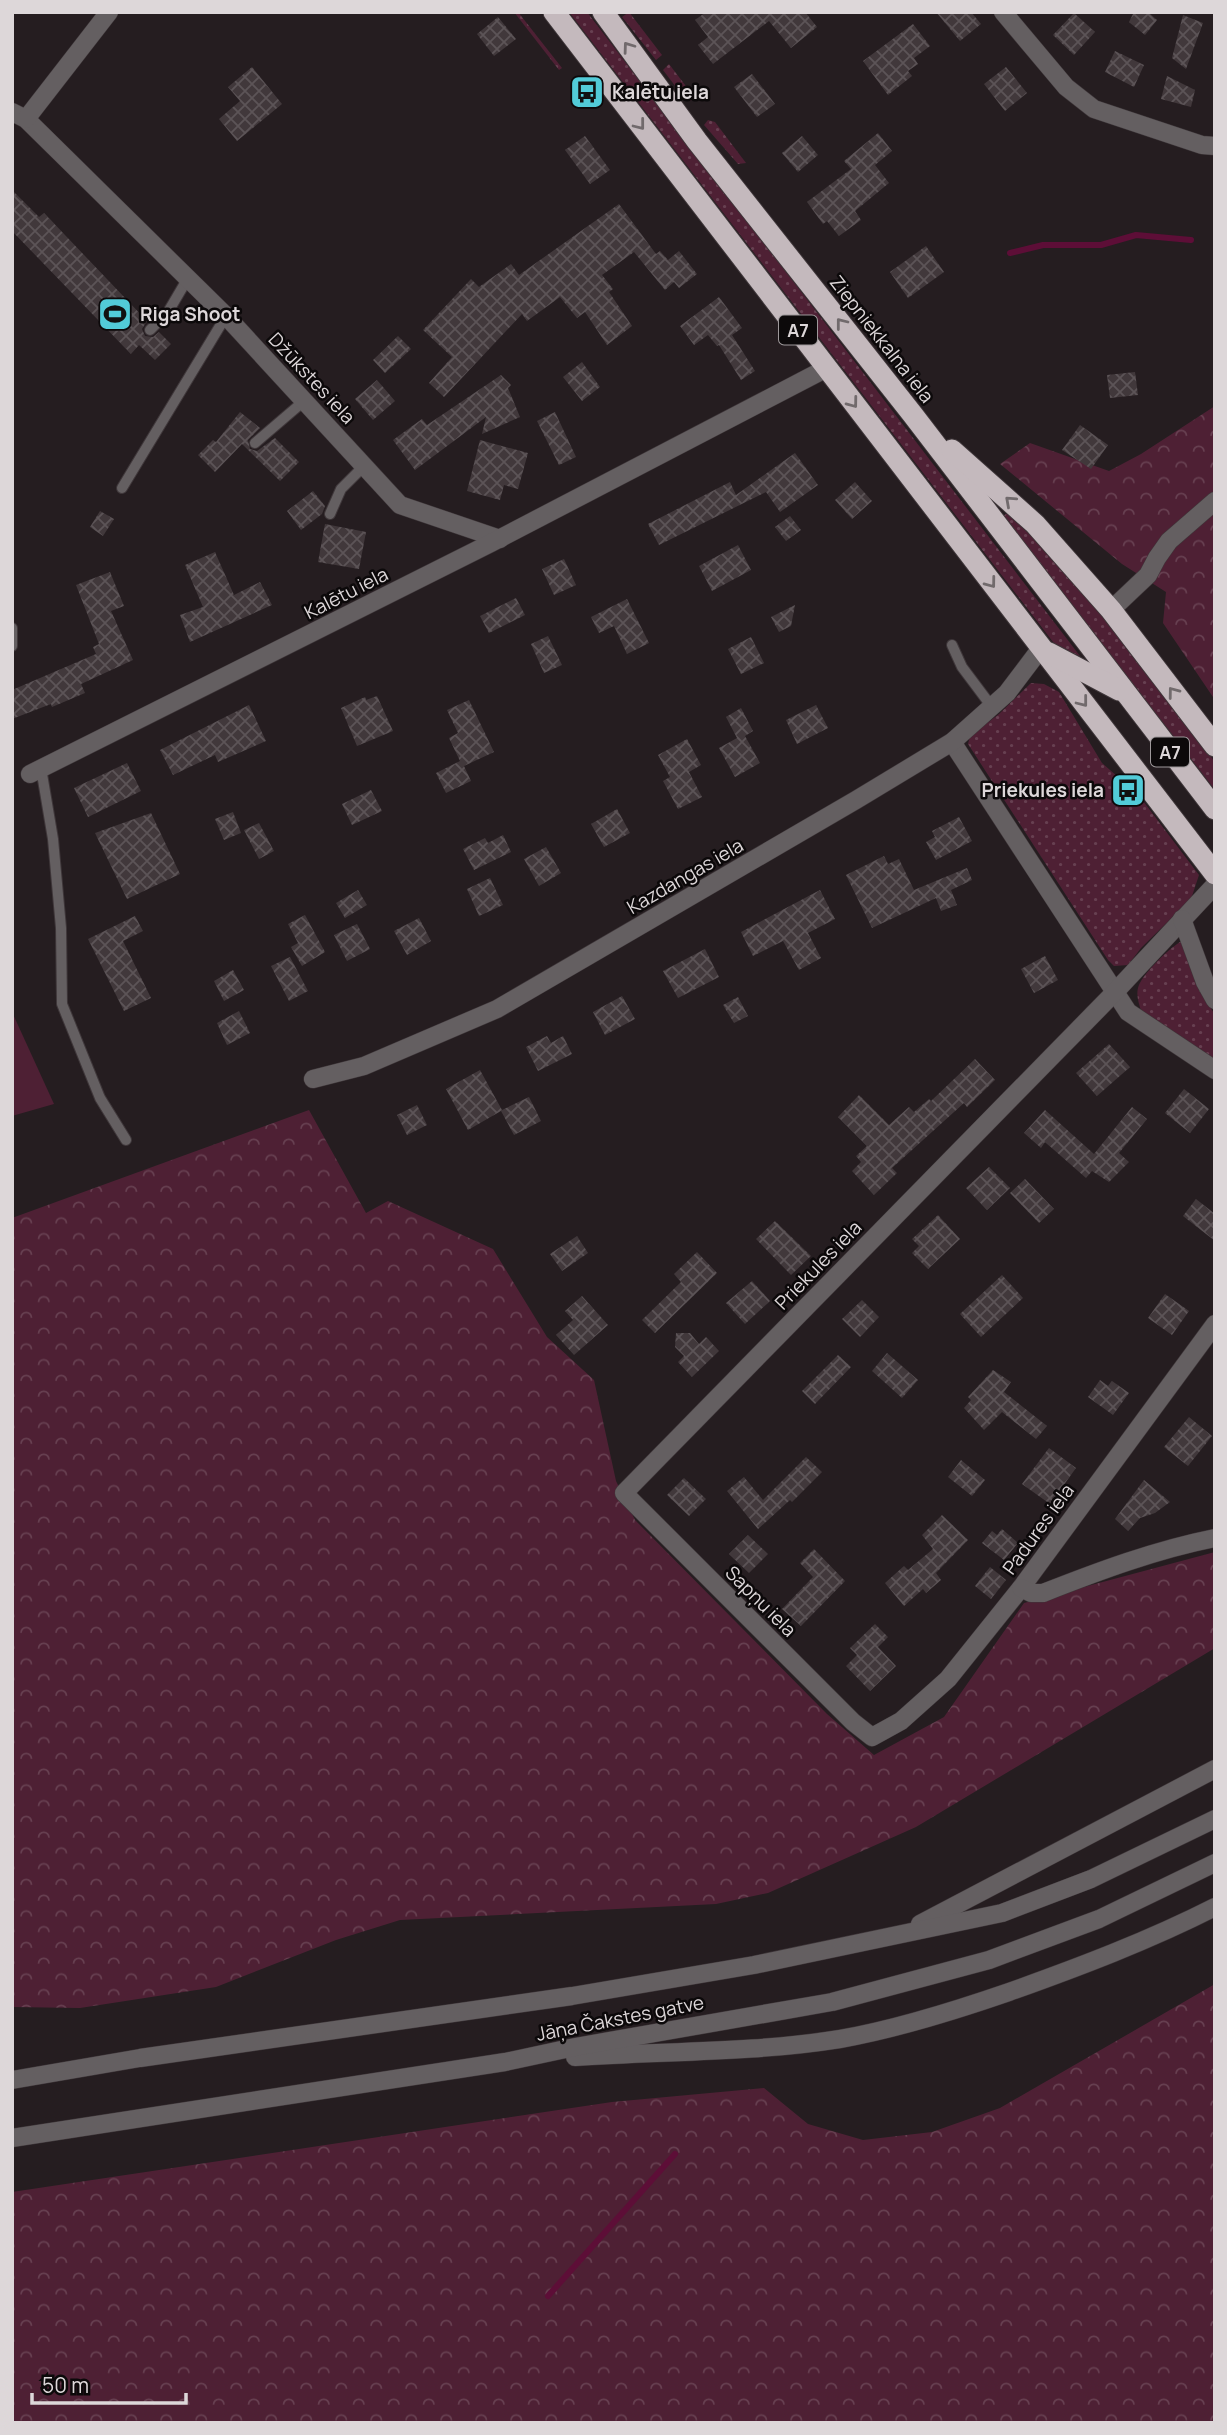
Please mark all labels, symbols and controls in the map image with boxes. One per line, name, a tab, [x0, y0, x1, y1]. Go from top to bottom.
one-way arrow	[624, 42, 636, 54]
bus stop icon: Kalētu iela	[568, 73, 606, 111]
place label: Kalētu iela	[612, 79, 709, 105]
one-way arrow	[632, 117, 645, 130]
street label: Ziepniekkalna iela	[824, 270, 940, 408]
sports icon: Riga Shoot	[96, 295, 134, 333]
place label: Riga Shoot	[140, 301, 240, 327]
road number: A7	[779, 316, 817, 344]
one-way arrow	[836, 318, 849, 330]
street label: Džūkstes iela	[263, 327, 361, 429]
one-way arrow	[845, 395, 858, 407]
one-way arrow	[1005, 497, 1018, 509]
street label: Kalētu iela	[300, 561, 392, 625]
one-way arrow	[983, 576, 996, 588]
one-way arrow	[1169, 687, 1182, 700]
one-way arrow	[1074, 695, 1087, 707]
road number: A7	[1151, 738, 1189, 766]
bus stop icon: Priekules iela	[1109, 771, 1147, 809]
place label: Priekules iela	[982, 777, 1104, 803]
street label: Kazdangas iela	[622, 832, 748, 920]
street label: Priekules iela	[769, 1215, 867, 1315]
street label: Padures iela	[996, 1478, 1080, 1580]
street label: Sapņu iela	[720, 1560, 802, 1642]
street label: Jāņa Čakstes gatve	[534, 1989, 706, 2047]
scale bar	[32, 2362, 186, 2406]
text: 50 m	[42, 2371, 89, 2399]

